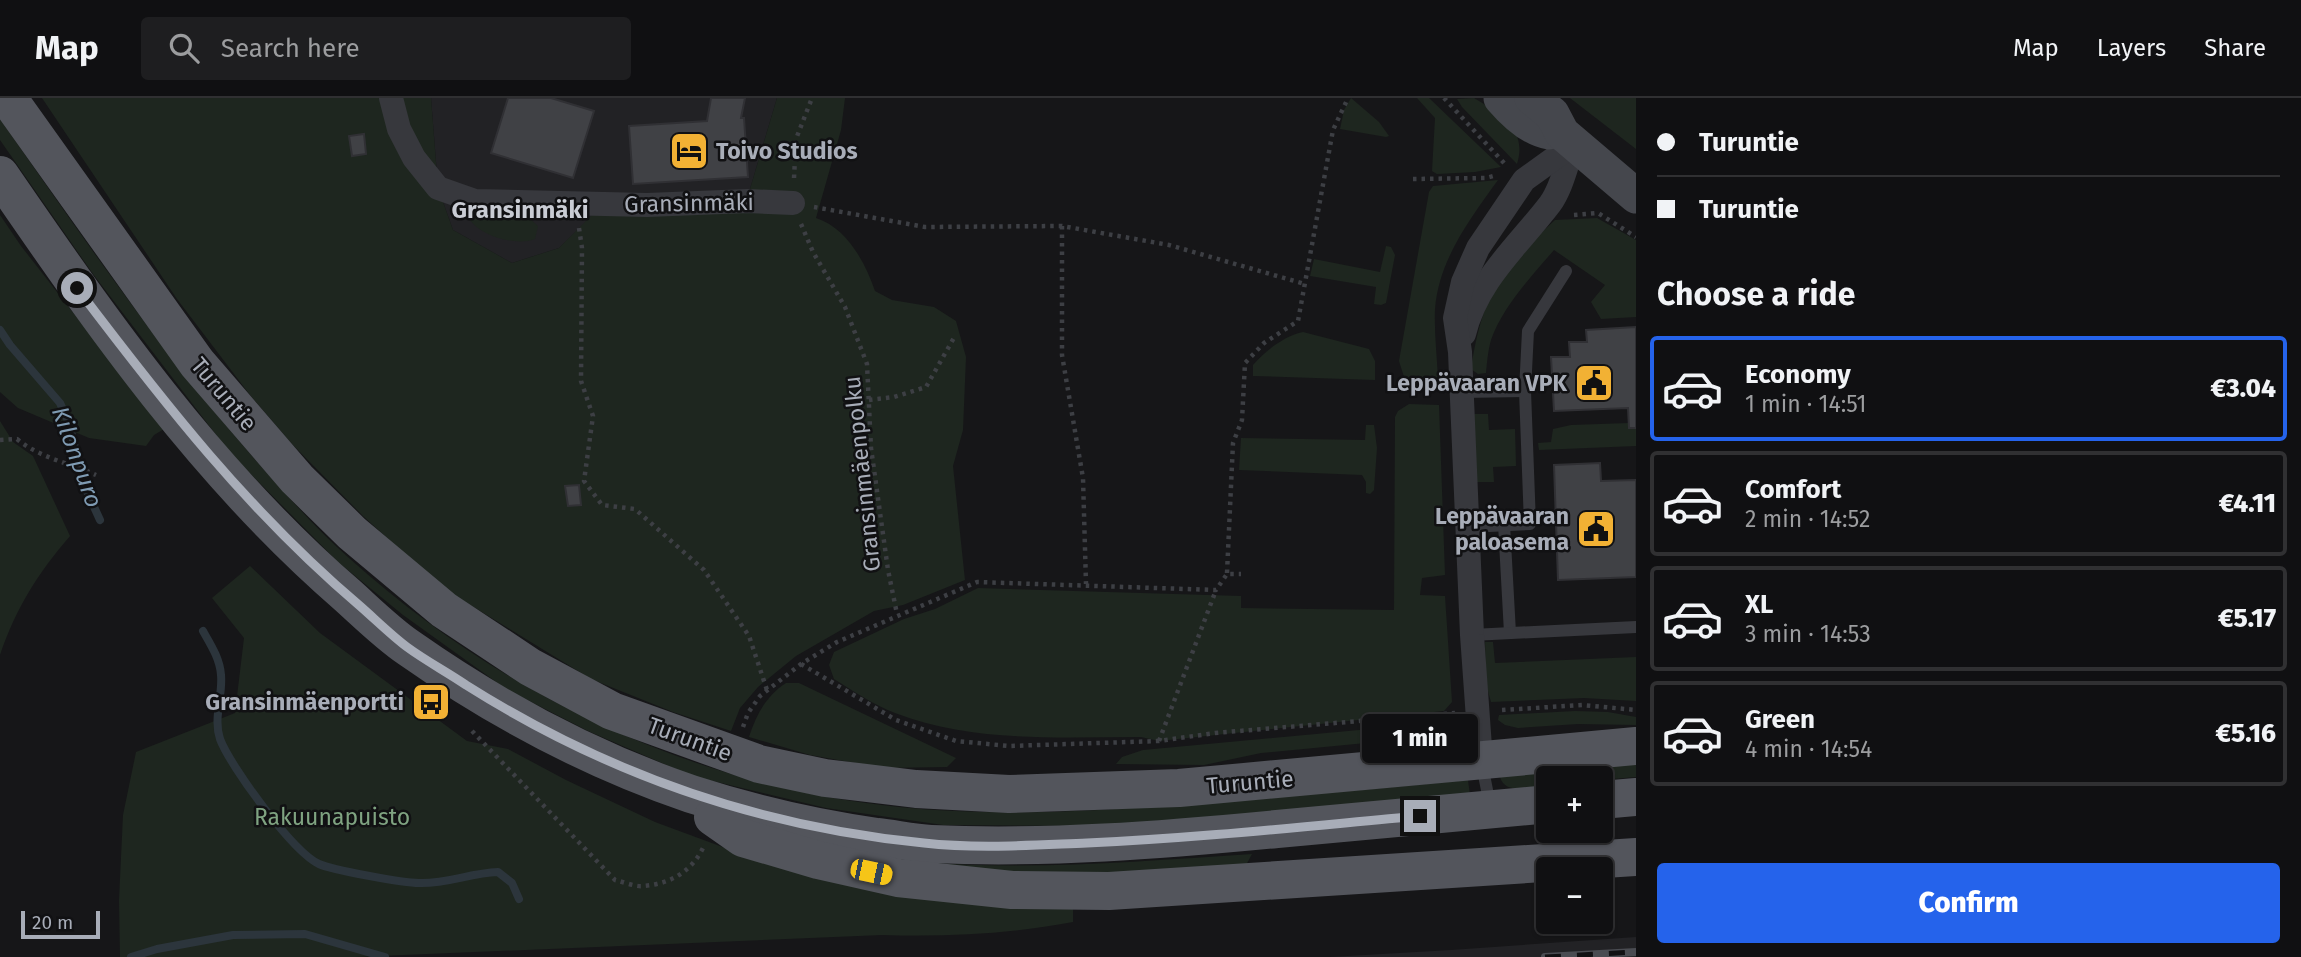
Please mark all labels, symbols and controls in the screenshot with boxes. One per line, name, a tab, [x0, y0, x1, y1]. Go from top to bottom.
search box	[141, 17, 631, 80]
text: Map	[35, 28, 99, 68]
icon: search	[165, 29, 203, 67]
text: Search here	[221, 33, 360, 64]
text: Map	[2013, 34, 2059, 62]
text: Layers	[2097, 34, 2166, 62]
text: Share	[2204, 34, 2266, 62]
text: Turuntie	[1699, 127, 1799, 158]
hotel icon: Toivo Studios	[668, 130, 710, 172]
place label: Toivo Studios	[716, 137, 858, 165]
street label: Gransinmäki	[624, 188, 754, 218]
text: Turuntie	[1699, 194, 1799, 225]
district label: Gransinmäki	[452, 196, 588, 224]
route start	[61, 272, 93, 304]
text: Choose a ride	[1657, 275, 1855, 313]
street label: Turuntie	[185, 352, 263, 436]
icon: car	[1661, 357, 1724, 420]
text: Economy	[1745, 359, 1851, 390]
public building icon: Leppävaaran VPK	[1573, 362, 1615, 404]
place label: Leppävaaran VPK	[1386, 369, 1567, 397]
text: €3.04	[2211, 373, 2276, 404]
street label: Gransinmäenpolku	[838, 375, 886, 573]
text: 1 min · 14:51	[1745, 390, 1867, 418]
water label: Kilonpuro	[46, 403, 108, 511]
icon: car	[1661, 472, 1724, 535]
text: Comfort	[1745, 474, 1841, 505]
text: €4.11	[2219, 488, 2276, 519]
place label: Leppävaaran paloasema	[1435, 502, 1569, 556]
text: 2 min · 14:52	[1745, 505, 1870, 533]
public building icon: Leppävaaran paloasema	[1575, 508, 1617, 550]
icon: car	[1661, 587, 1724, 650]
text: XL	[1745, 589, 1773, 620]
text: €5.17	[2218, 603, 2276, 634]
text: 3 min · 14:53	[1745, 620, 1871, 648]
bus stop icon: Gransinmäenportti	[410, 681, 452, 723]
place label: Gransinmäenportti	[205, 688, 404, 716]
icon: car	[1661, 702, 1724, 765]
text: Green	[1745, 704, 1815, 735]
street label: Turuntie	[644, 711, 736, 767]
callout: 1 min	[1362, 714, 1478, 764]
text: €5.16	[2215, 718, 2276, 749]
text: 1 min	[1392, 724, 1448, 752]
text: 4 min · 14:54	[1745, 735, 1872, 763]
street label: Turuntie	[1205, 764, 1295, 800]
map controls	[1536, 766, 1613, 934]
button: +	[1536, 766, 1613, 843]
route end	[1404, 800, 1436, 832]
park label: Rakuunapuisto	[254, 803, 410, 831]
car	[849, 857, 894, 887]
button: −	[1536, 857, 1613, 934]
button: Confirm	[1657, 863, 2280, 943]
scale bar	[21, 908, 100, 940]
text: 20 m	[32, 911, 73, 934]

